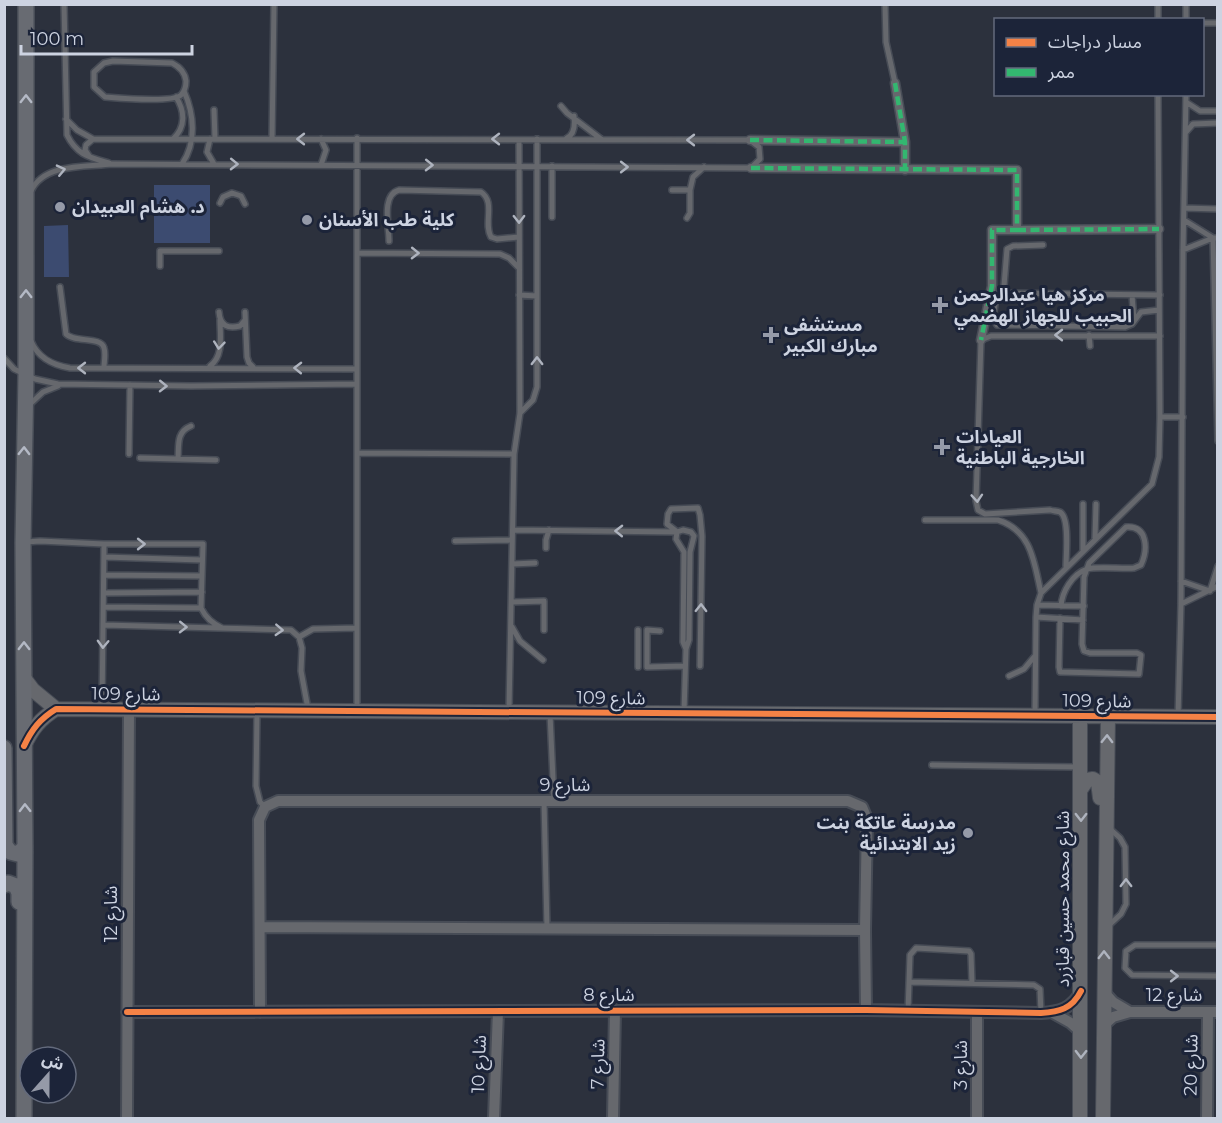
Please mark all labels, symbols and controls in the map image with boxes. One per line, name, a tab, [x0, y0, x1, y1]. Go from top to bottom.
scale bar	[21, 18, 192, 56]
legend	[994, 18, 1204, 96]
text: 100 m	[30, 28, 84, 50]
text: مسار دراجات	[1048, 31, 1142, 53]
text: ممر	[1047, 61, 1075, 83]
one-way arrow	[20, 95, 32, 104]
one-way arrow	[297, 133, 306, 145]
one-way arrow	[492, 133, 501, 146]
one-way arrow	[687, 134, 696, 146]
one-way arrow	[229, 158, 238, 171]
one-way arrow	[424, 159, 433, 171]
one-way arrow	[619, 161, 628, 173]
one-way arrow	[56, 165, 66, 178]
place label: د. هشام العبيدان	[72, 196, 205, 220]
marker: د. هشام العبيدان	[53, 200, 67, 214]
place label: كلية طب الأسنان	[319, 209, 455, 231]
marker: كلية طب الأسنان	[300, 213, 314, 227]
one-way arrow	[513, 215, 525, 224]
one-way arrow	[411, 247, 420, 259]
place label: مركز هيا عبدالرحمن الحبيب للجهاز الهضمي	[954, 284, 1132, 330]
one-way arrow	[20, 290, 32, 299]
marker: مركز هيا عبدالرحمن الحبيب للجهاز الهضمي	[931, 296, 949, 314]
place label: مستشفى مبارك الكبير	[783, 314, 878, 357]
marker: مستشفى مبارك الكبير	[762, 326, 780, 344]
one-way arrow	[1055, 329, 1064, 341]
one-way arrow	[213, 341, 226, 350]
one-way arrow	[531, 357, 543, 366]
one-way arrow	[78, 361, 87, 374]
one-way arrow	[294, 362, 303, 374]
one-way arrow	[159, 380, 168, 392]
place label: العيادات الخارجية الباطنية	[956, 426, 1085, 469]
marker: العيادات الخارجية الباطنية	[933, 438, 951, 456]
one-way arrow	[18, 446, 31, 455]
one-way arrow	[970, 493, 983, 502]
one-way arrow	[614, 525, 623, 537]
one-way arrow	[136, 538, 145, 550]
one-way arrow	[695, 603, 707, 612]
one-way arrow	[179, 621, 188, 633]
one-way arrow	[275, 623, 284, 636]
one-way arrow	[97, 640, 110, 649]
one-way arrow	[18, 641, 30, 650]
street label: شارع 109	[91, 682, 161, 709]
street label: شارع 109	[576, 686, 646, 713]
street label: شارع 109	[1062, 689, 1132, 716]
one-way arrow	[1101, 735, 1113, 744]
street label: شارع 9	[540, 774, 590, 799]
one-way arrow	[19, 804, 31, 813]
street label: شارع محمد حسين قبازرد	[1052, 811, 1077, 987]
place label: مدرسة عاتكة بنت زيد الابتدائية	[817, 812, 956, 855]
one-way arrow	[1075, 812, 1087, 821]
marker: مدرسة عاتكة بنت زيد الابتدائية	[961, 826, 975, 840]
one-way arrow	[1120, 878, 1132, 887]
street label: شارع 12	[100, 886, 125, 942]
one-way arrow	[1098, 951, 1110, 960]
one-way arrow	[1169, 970, 1178, 982]
street label: شارع 8	[583, 984, 635, 1009]
street label: شارع 12	[1146, 984, 1202, 1009]
street label: شارع 20	[1179, 1034, 1206, 1096]
street label: شارع 10	[467, 1035, 494, 1094]
street label: شارع 7	[587, 1039, 612, 1089]
street label: شارع 3	[950, 1040, 975, 1090]
north arrow	[18, 1045, 78, 1105]
text: ش	[40, 1049, 67, 1074]
one-way arrow	[1075, 1049, 1087, 1058]

